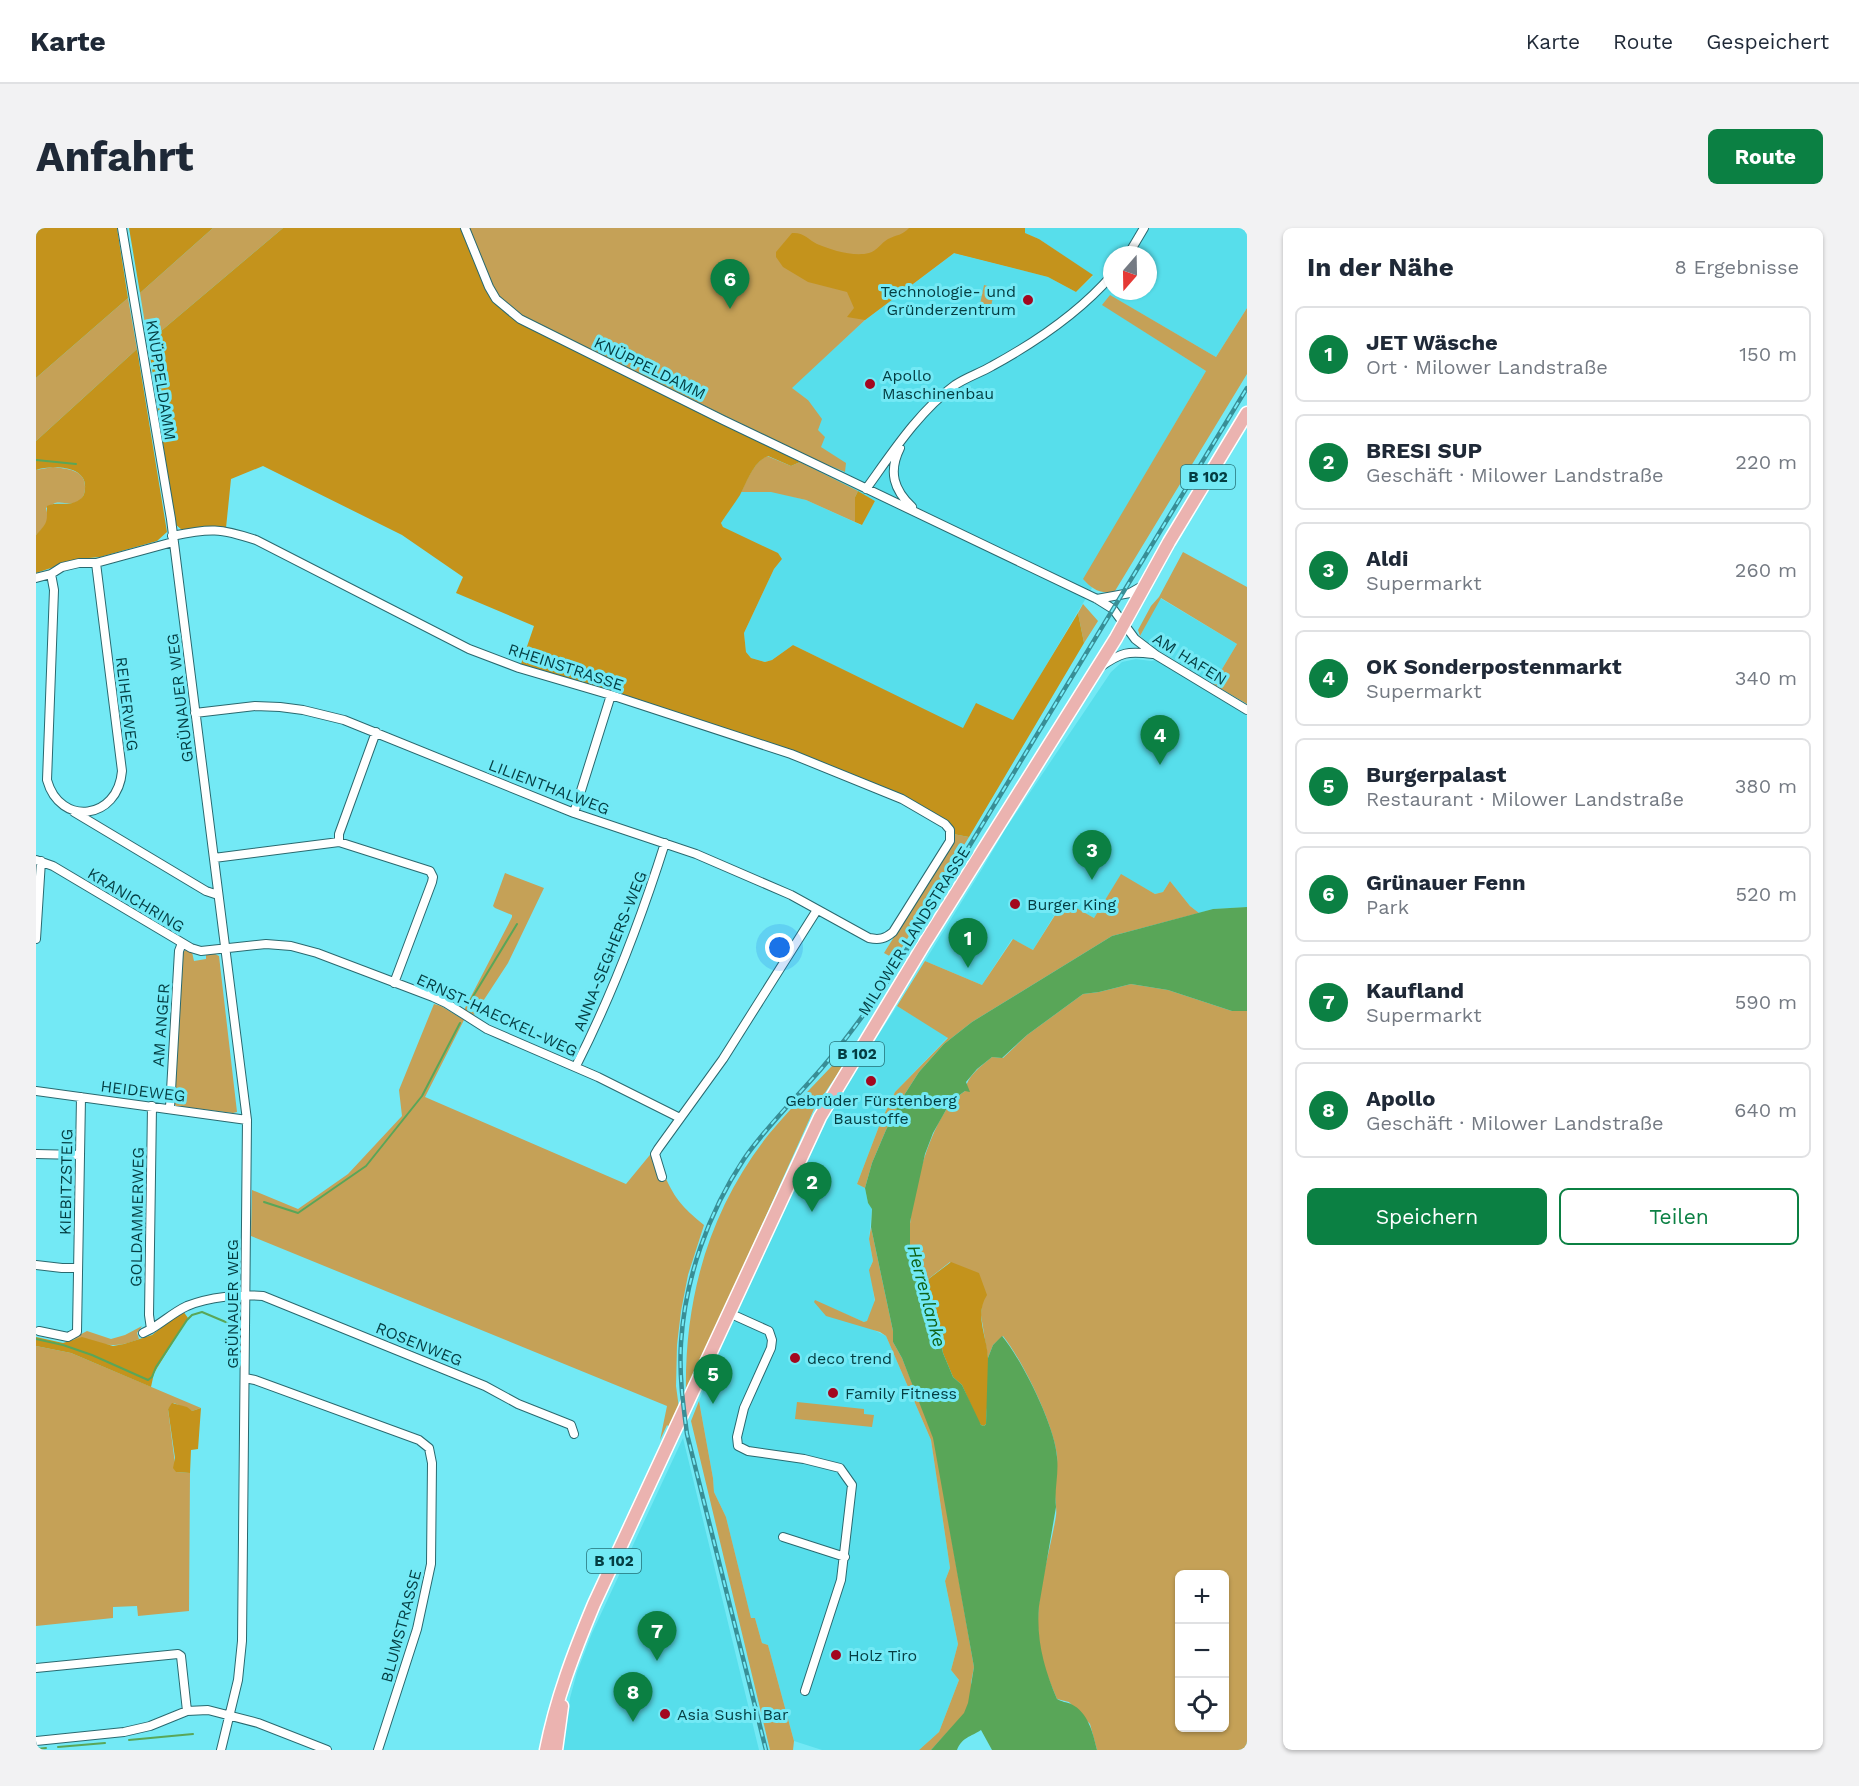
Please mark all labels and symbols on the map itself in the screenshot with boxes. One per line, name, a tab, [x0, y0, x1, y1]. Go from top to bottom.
north arrow	[1103, 246, 1157, 300]
pin: 6	[710, 260, 750, 309]
place label: Technologie- und Gründerzentrum	[881, 282, 1016, 319]
marker: Technologie- und Gründerzentrum	[1021, 293, 1035, 307]
street label: KNÜPPELDAMM	[142, 318, 180, 442]
street label: KNÜPPELDAMM	[591, 333, 709, 403]
place label: Apollo Maschinenbau	[882, 366, 994, 403]
marker: Apollo Maschinenbau	[863, 377, 877, 391]
road number: B 102	[1181, 465, 1235, 489]
street label: AM HAFEN	[1149, 629, 1231, 689]
street label: GRÜNAUER WEG	[163, 632, 197, 764]
street label: RHEINSTRASSE	[506, 639, 626, 695]
street label: REIHERWEG	[112, 656, 142, 752]
pin: 4	[1140, 716, 1180, 765]
street label: LILIENTHALWEG	[486, 755, 612, 819]
pin: 3	[1072, 830, 1112, 880]
street label: MILOWER LANDSTRASSE	[854, 843, 974, 1019]
street label: KRANICHRING	[84, 864, 188, 936]
street label: ANNA-SEGHERS-WEG	[569, 868, 651, 1034]
place label: Burger King	[1027, 895, 1116, 914]
marker: Burger King	[1008, 897, 1022, 911]
pin: 1	[948, 918, 988, 968]
your location	[765, 933, 794, 962]
street label: ERNST-HAECKEL-WEG	[414, 969, 580, 1061]
street label: AM ANGER	[149, 983, 173, 1067]
road number: B 102	[830, 1042, 884, 1066]
marker: Gebrüder Fürstenberg Baustoffe	[864, 1074, 878, 1088]
street label: HEIDEWEG	[99, 1076, 187, 1106]
place label: Gebrüder Fürstenberg Baustoffe	[785, 1091, 957, 1128]
street label: KIEBITZSTEIG	[56, 1129, 76, 1235]
street label: GOLDAMMERWEG	[126, 1147, 148, 1287]
pin: 2	[792, 1162, 832, 1212]
street label: GRÜNAUER WEG	[223, 1239, 242, 1369]
water label: Herrenlanke	[903, 1243, 951, 1349]
street label: ROSENWEG	[373, 1318, 465, 1370]
place label: deco trend	[807, 1349, 892, 1368]
marker: deco trend	[788, 1351, 802, 1365]
pin: 5	[694, 1354, 732, 1404]
place label: Family Fitness	[845, 1384, 957, 1403]
marker: Family Fitness	[826, 1386, 840, 1400]
road number: B 102	[587, 1549, 641, 1573]
street label: BLUMSTRASSE	[377, 1568, 425, 1684]
pin: 7	[638, 1612, 676, 1661]
place label: Holz Tiro	[848, 1646, 917, 1665]
marker: Holz Tiro	[829, 1648, 843, 1662]
pin: 8	[614, 1672, 652, 1722]
place label: Asia Sushi Bar	[677, 1705, 789, 1724]
marker: Asia Sushi Bar	[658, 1707, 672, 1721]

